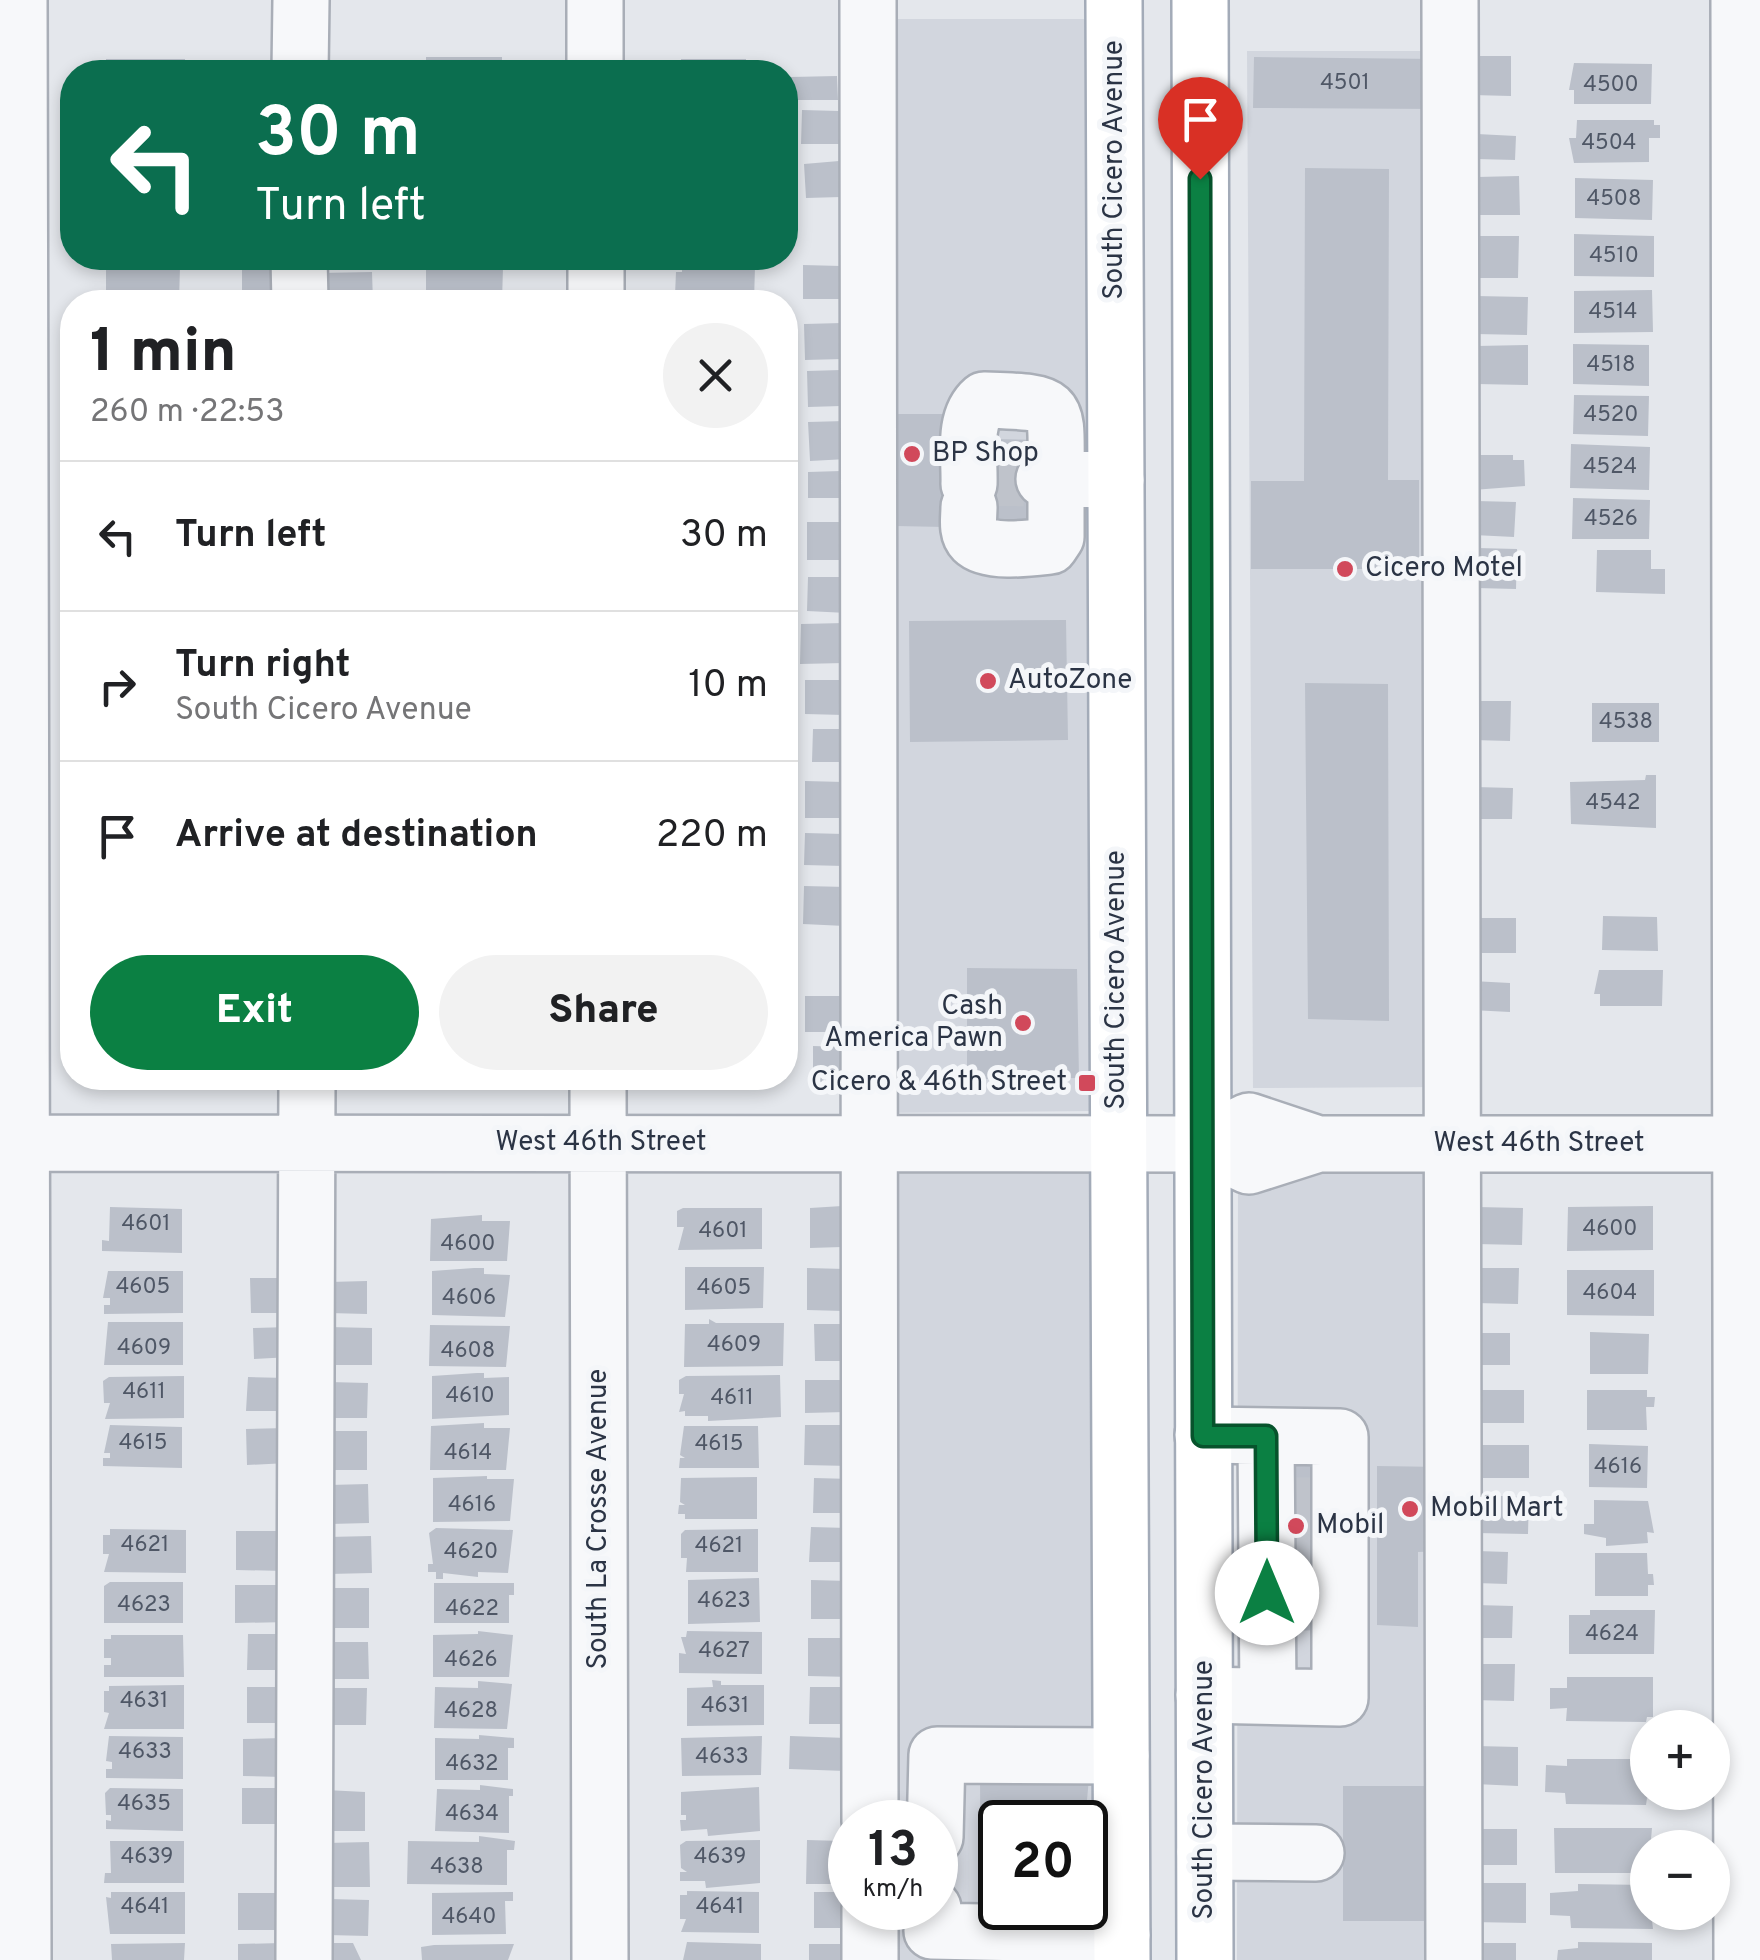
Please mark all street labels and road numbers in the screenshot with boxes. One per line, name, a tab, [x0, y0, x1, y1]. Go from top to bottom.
street label: South Cicero Avenue	[1097, 40, 1133, 300]
street label: South Cicero Avenue	[1099, 850, 1135, 1110]
street label: West 46th Street	[495, 1125, 707, 1161]
street label: West 46th Street	[1433, 1126, 1645, 1162]
street label: South La Crosse Avenue	[581, 1369, 617, 1669]
street label: South Cicero Avenue	[1187, 1660, 1223, 1920]

